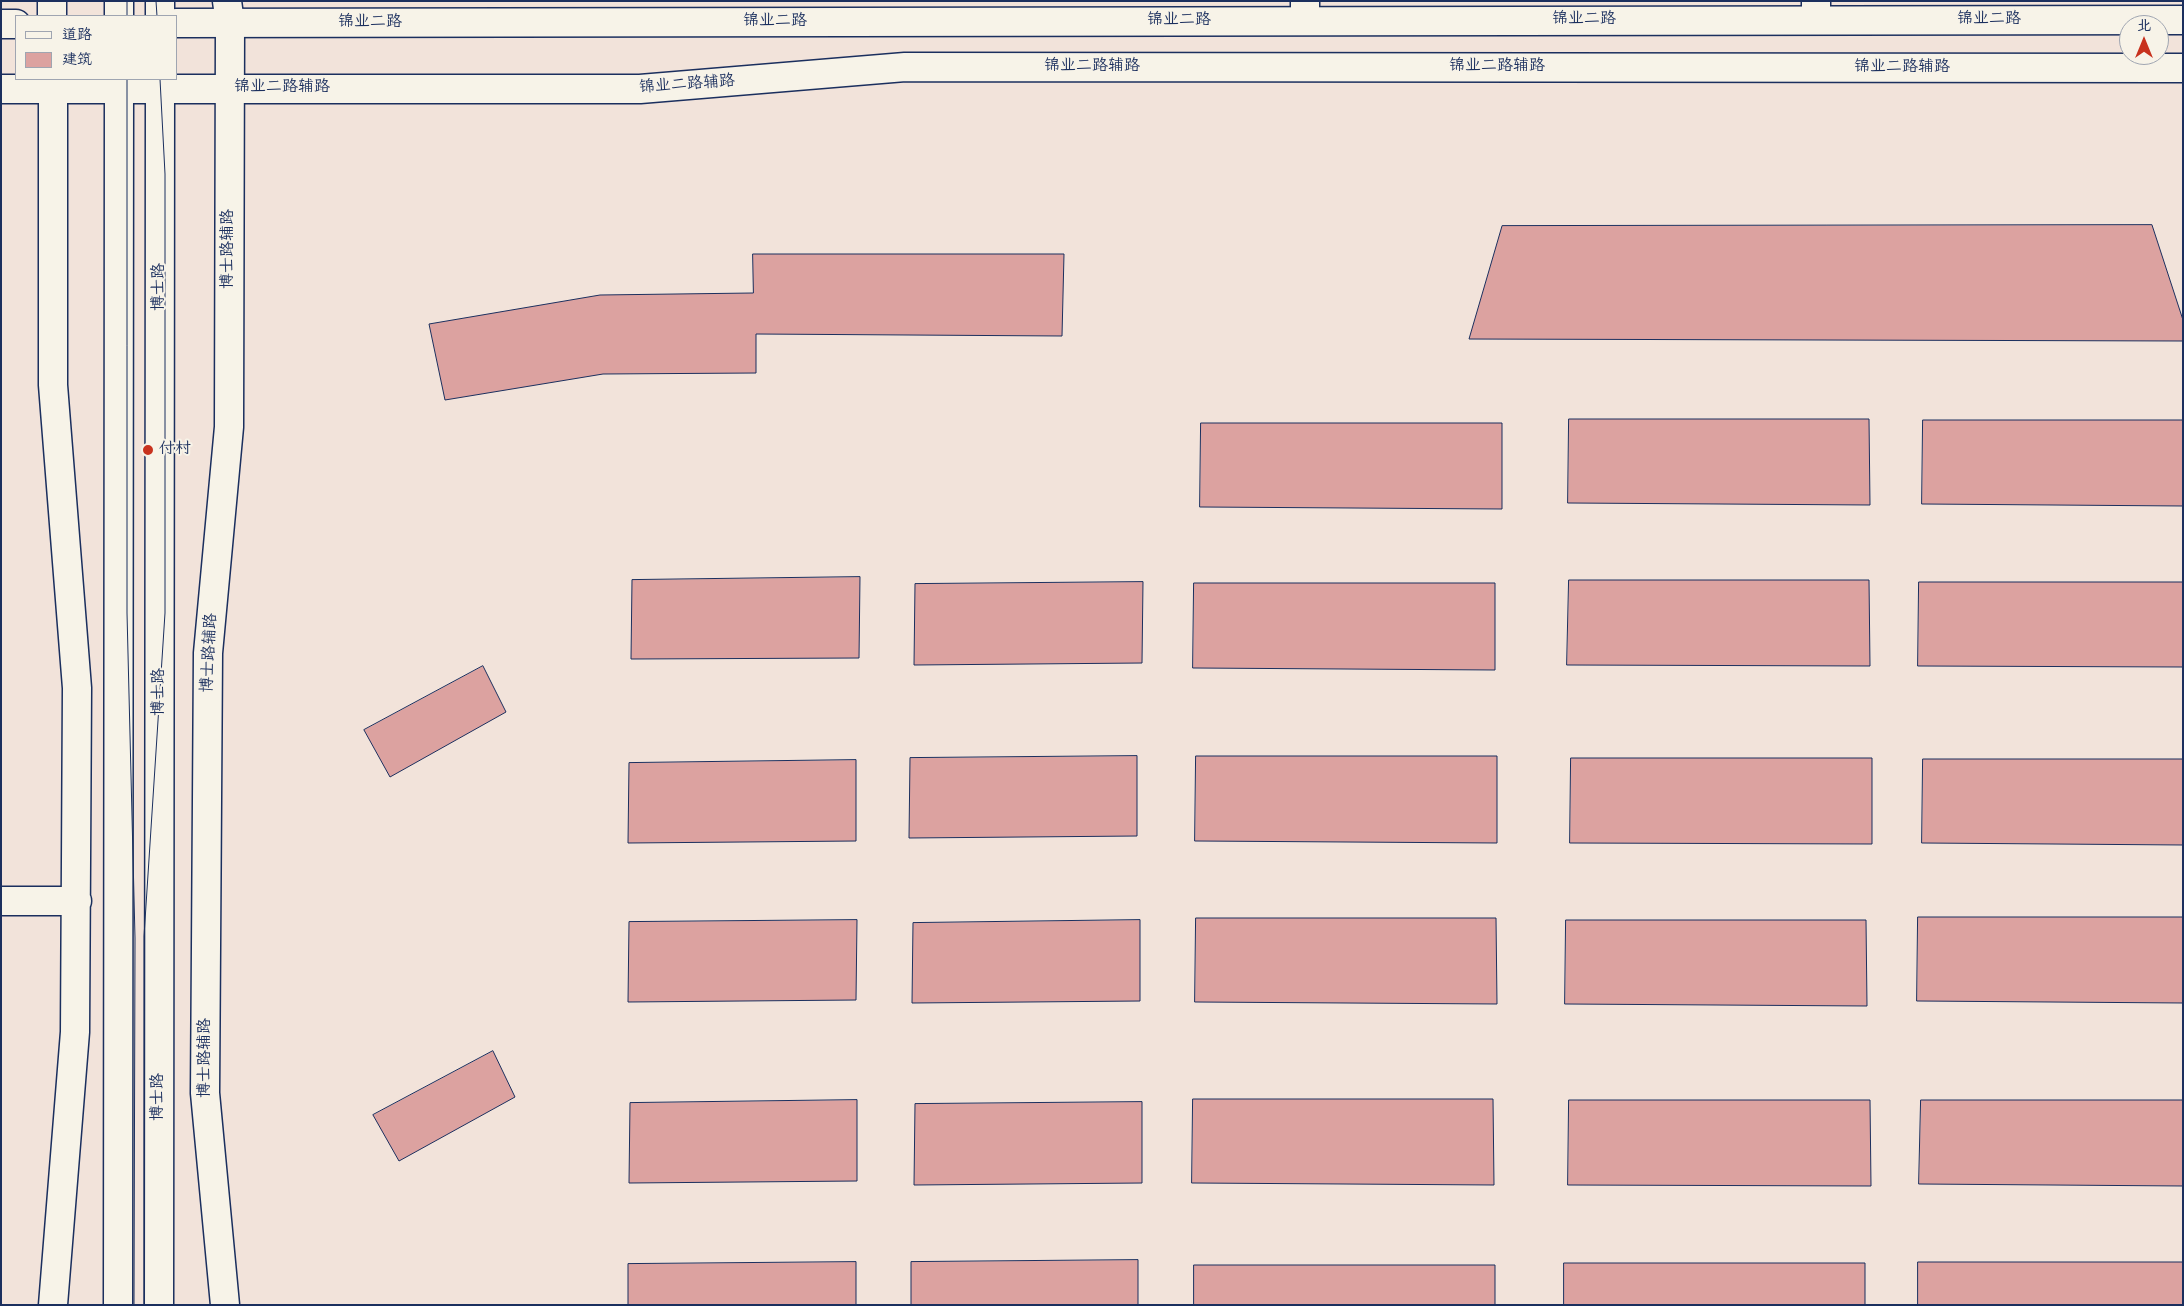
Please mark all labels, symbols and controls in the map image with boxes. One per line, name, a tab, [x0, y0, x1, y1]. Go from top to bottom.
street label: 锦业二路	[1552, 10, 1616, 30]
street label: 锦业二路	[1957, 10, 2021, 30]
street label: 锦业二路	[1147, 11, 1211, 31]
street label: 锦业二路	[743, 12, 807, 32]
street label: 锦业二路	[338, 13, 402, 33]
legend	[15, 15, 178, 80]
north arrow	[2119, 15, 2169, 65]
text: 北	[2137, 17, 2151, 35]
text: 道路	[62, 25, 92, 45]
text: 建筑	[62, 50, 92, 70]
street label: 锦业二路辅路	[1044, 57, 1140, 77]
street label: 锦业二路辅路	[1449, 57, 1545, 77]
street label: 锦业二路辅路	[1854, 58, 1950, 78]
street label: 锦业二路辅路	[638, 72, 736, 98]
street label: 锦业二路辅路	[234, 78, 330, 98]
street label: 博士路辅路	[219, 209, 239, 289]
street label: 博士路	[150, 263, 170, 311]
place label: 付村	[159, 440, 191, 460]
marker: 付村	[141, 443, 155, 457]
street label: 博士路辅路	[198, 613, 222, 693]
street label: 博士路	[150, 668, 170, 716]
street label: 博士路辅路	[196, 1018, 216, 1098]
street label: 博士路	[149, 1073, 169, 1121]

